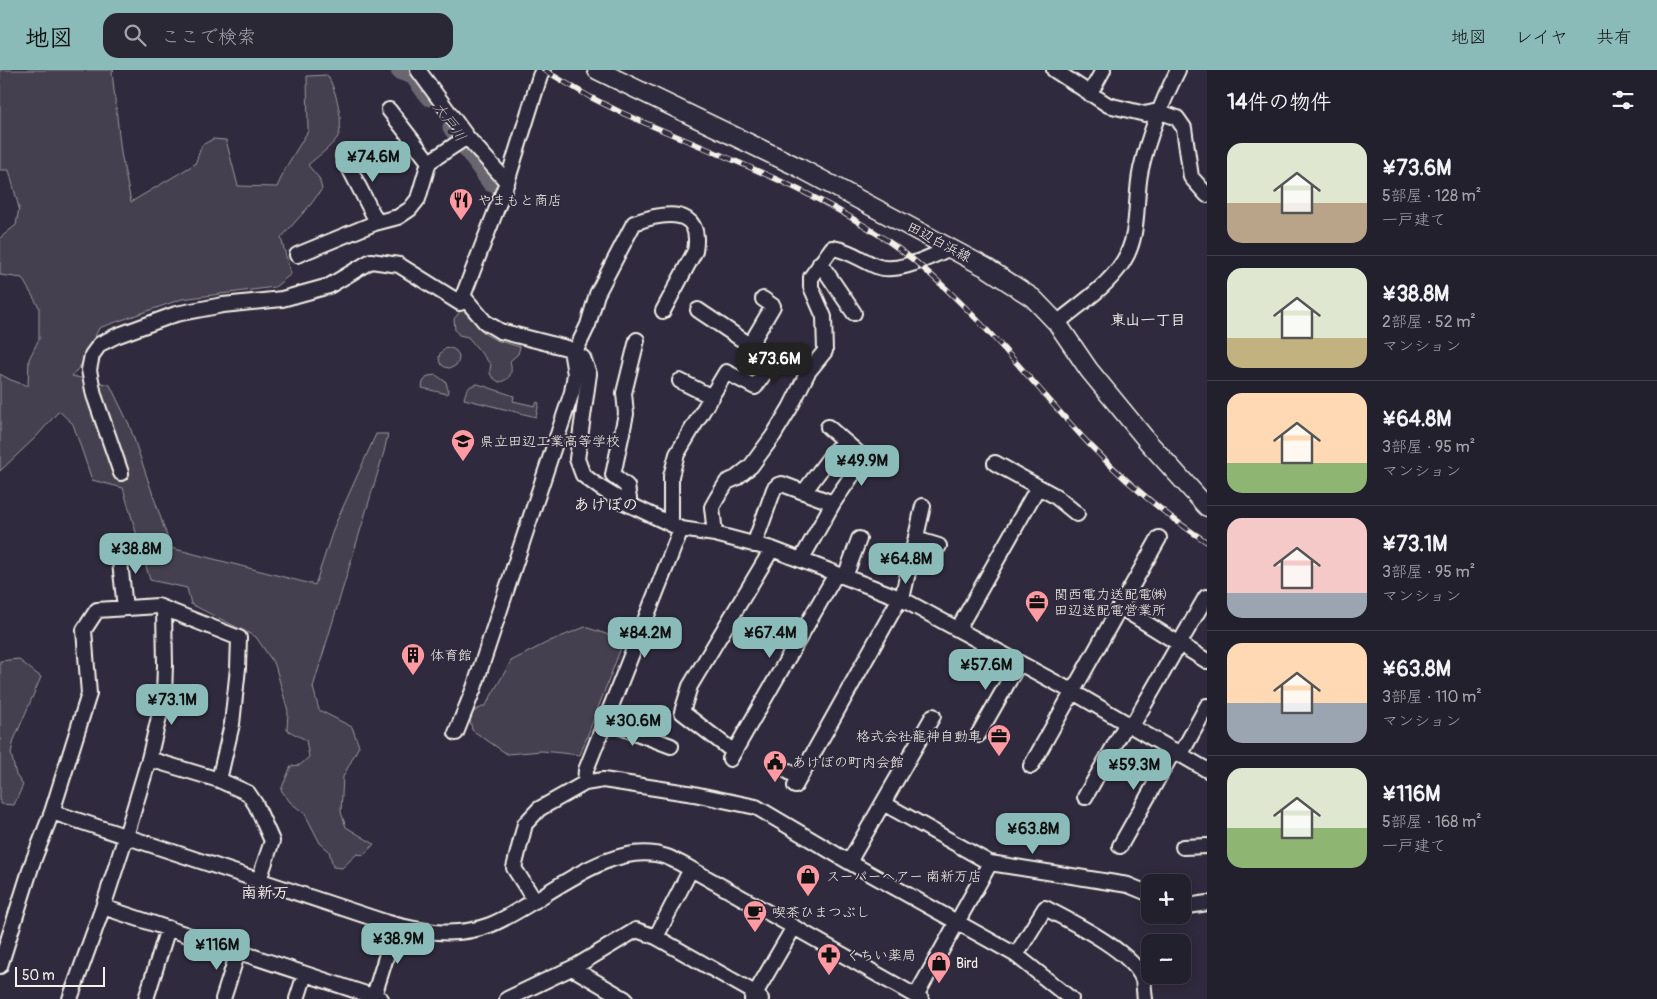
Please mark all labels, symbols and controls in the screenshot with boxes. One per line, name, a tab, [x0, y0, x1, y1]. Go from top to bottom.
search box	[103, 13, 453, 58]
icon: search	[121, 21, 149, 49]
text: 地図	[25, 24, 73, 53]
text: ここで検索	[161, 25, 256, 49]
text: 地図	[1451, 26, 1487, 49]
text: レイヤ	[1515, 26, 1568, 49]
text: 共有	[1596, 26, 1632, 49]
icon: filters	[1609, 86, 1637, 114]
text: 14件の物件	[1227, 89, 1331, 116]
water label: 大戸川	[428, 98, 470, 146]
pin: ¥74.6M	[332, 140, 414, 183]
text: ¥74.6M	[346, 147, 400, 167]
text: ¥73.6M	[1382, 155, 1451, 182]
icon: home	[1267, 163, 1327, 223]
text: 5部屋 · 128 m²	[1382, 186, 1481, 206]
restaurant icon: やまもと商店	[448, 187, 474, 221]
place label: やまもと商店	[478, 192, 562, 209]
text: 一戸建て	[1382, 210, 1446, 230]
street label: 田辺白浜線	[904, 218, 974, 266]
text: ¥38.8M	[1382, 281, 1449, 308]
icon: home	[1267, 288, 1327, 348]
district label: 東山一丁目	[1110, 311, 1186, 330]
text: 2部屋 · 52 m²	[1382, 312, 1476, 332]
text: マンション	[1382, 336, 1461, 356]
pin: ¥73.6M	[733, 342, 815, 385]
text: ¥73.6M	[748, 349, 800, 369]
text: ¥64.8M	[1382, 406, 1451, 433]
icon: home	[1267, 413, 1327, 473]
school or university icon: 県立田辺工業高等学校	[450, 428, 476, 462]
place label: 県立田辺工業高等学校	[480, 433, 620, 450]
text: 3部屋 · 95 m²	[1382, 437, 1475, 457]
pin: ¥49.9M	[821, 444, 903, 487]
text: ¥49.9M	[836, 451, 888, 471]
text: マンション	[1382, 461, 1461, 481]
district label: あけぼの	[574, 495, 638, 515]
text: ¥73.1M	[1382, 531, 1447, 558]
pin: ¥38.8M	[95, 532, 177, 575]
icon: home	[1267, 538, 1327, 598]
text: ¥38.8M	[110, 539, 162, 559]
pin: ¥64.8M	[865, 542, 947, 585]
text: ¥64.8M	[880, 549, 932, 569]
text: 3部屋 · 95 m²	[1382, 562, 1475, 582]
place label: 関西電力送配電㈱ 田辺送配電営業所	[1054, 586, 1166, 619]
text: マンション	[1382, 586, 1461, 606]
office icon: 関西電力送配電㈱ 田辺送配電営業所	[1024, 589, 1050, 623]
pin: ¥84.2M	[604, 616, 686, 659]
pin: ¥67.4M	[729, 616, 811, 659]
text: ¥84.2M	[619, 623, 671, 643]
text: ¥67.4M	[743, 623, 797, 643]
building icon: 体育館	[400, 642, 426, 676]
place label: 体育館	[430, 647, 472, 664]
pin: ¥57.6M	[945, 648, 1027, 691]
text: ¥57.6M	[960, 655, 1012, 675]
text: ¥63.8M	[1382, 656, 1451, 683]
icon: home	[1267, 663, 1327, 723]
pin: ¥73.1M	[131, 684, 213, 726]
text: 3部屋 · 110 m²	[1382, 687, 1482, 707]
text: ¥73.1M	[147, 690, 197, 710]
pin: ¥30.6M	[592, 704, 674, 747]
text: ¥30.6M	[605, 711, 661, 731]
text: マンション	[1382, 711, 1461, 731]
office icon: 格式会社龍神自動車	[986, 723, 1012, 757]
place label: 格式会社龍神自動車	[856, 728, 982, 745]
pin: ¥59.3M	[1093, 748, 1175, 791]
public building icon: あけぼの町内会館	[762, 749, 788, 783]
place label: あけぼの町内会館	[792, 754, 904, 771]
text: ¥59.3M	[1108, 755, 1160, 775]
text: ¥116M	[1382, 781, 1440, 808]
icon: home	[1267, 788, 1327, 848]
pin: ¥63.8M	[992, 812, 1074, 855]
text: 5部屋 · 168 m²	[1382, 812, 1482, 832]
text: ¥63.8M	[1007, 819, 1059, 839]
text: 一戸建て	[1382, 836, 1446, 856]
shop icon: スーパーヘアー 南新万店	[795, 863, 821, 897]
place label: スーパーヘアー 南新万店	[826, 868, 982, 885]
map controls	[1141, 874, 1191, 984]
button: +	[1141, 874, 1191, 924]
district label: 南新万	[241, 883, 289, 903]
cafe icon: 喫茶ひまつぶし	[742, 899, 768, 933]
place label: 喫茶ひまつぶし	[772, 904, 870, 921]
pin: ¥38.9M	[357, 922, 439, 965]
pin: ¥116M	[182, 928, 252, 971]
text: ¥38.9M	[372, 929, 424, 949]
button: −	[1141, 934, 1191, 984]
text: ¥116M	[195, 935, 239, 955]
pharmacy icon: くちい薬局	[816, 942, 842, 976]
place label: くちい薬局	[846, 947, 916, 964]
shop icon: Bird	[926, 950, 952, 984]
place label: Bird	[956, 955, 978, 972]
scale bar	[15, 964, 105, 987]
text: 50 m	[22, 967, 55, 984]

